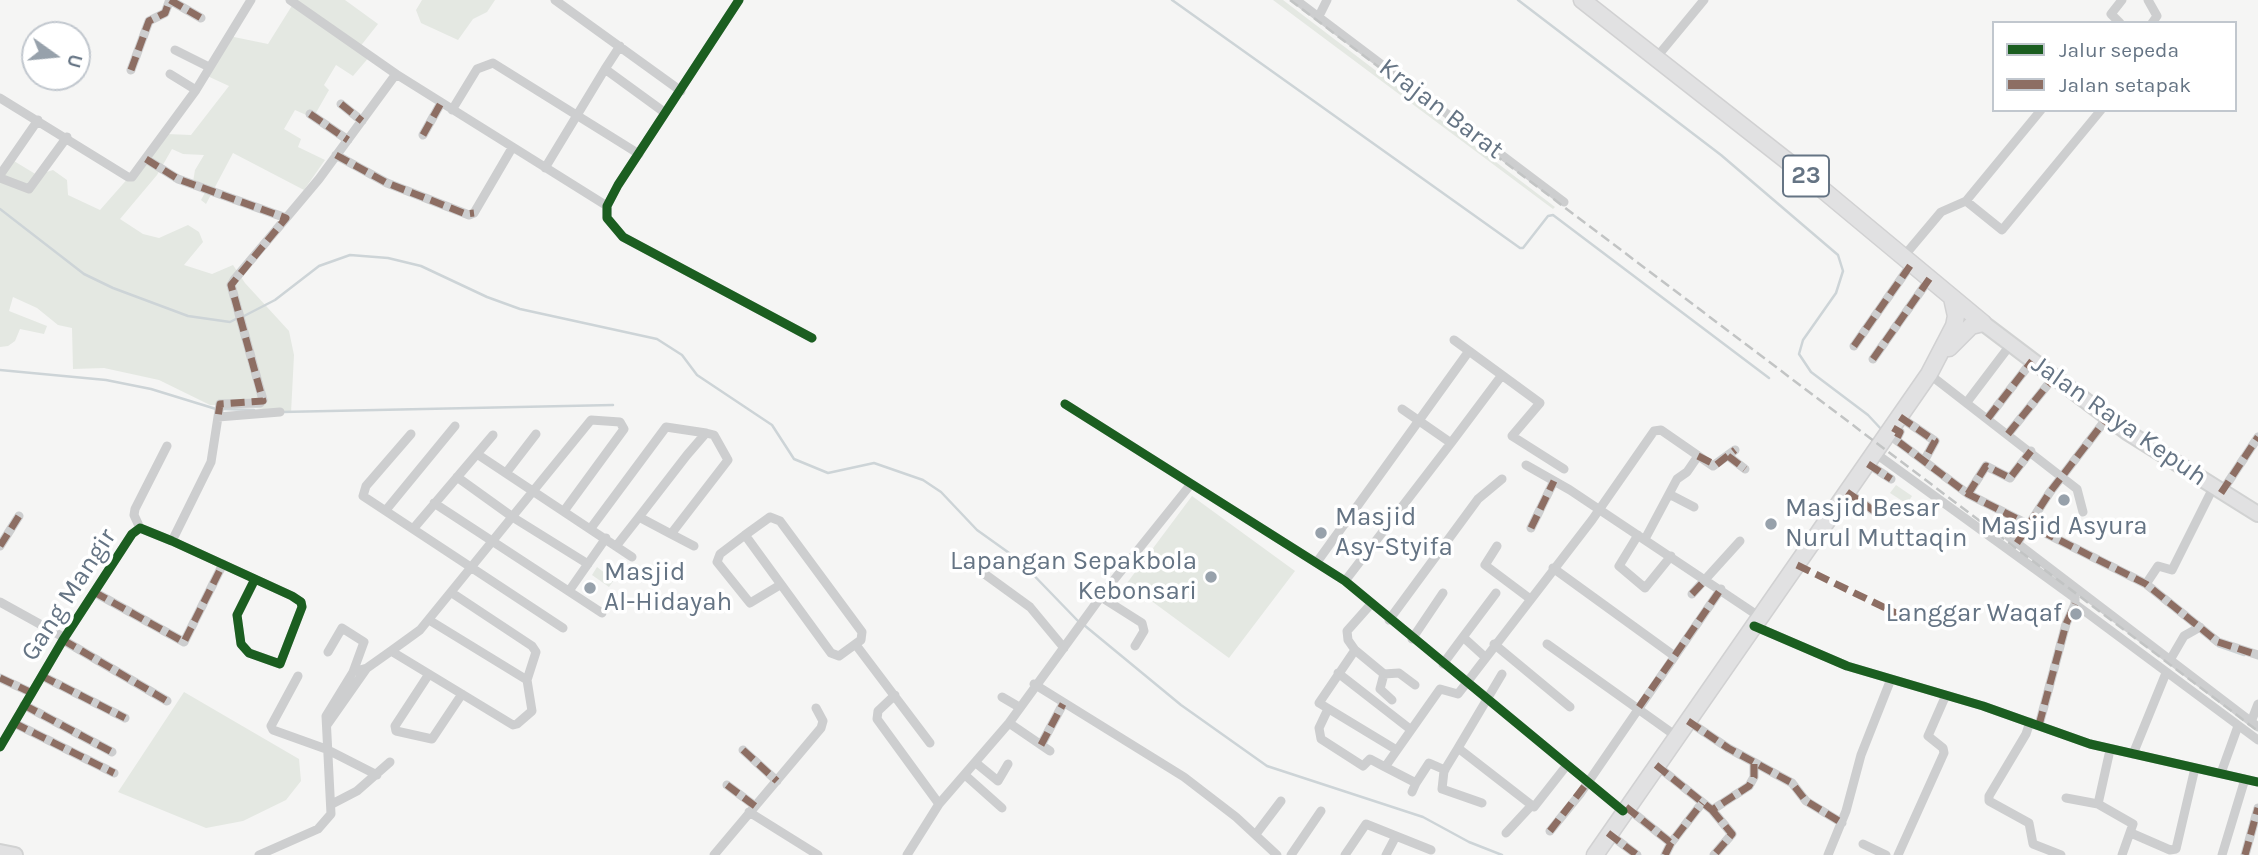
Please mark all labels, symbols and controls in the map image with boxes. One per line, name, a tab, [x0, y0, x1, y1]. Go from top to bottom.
north arrow	[21, 21, 91, 91]
legend	[1992, 21, 2237, 112]
text: Jalur sepeda	[2059, 38, 2179, 62]
text: U	[62, 52, 87, 70]
street label: Krajan Barat	[1373, 52, 1509, 166]
text: Jalan setapak	[2059, 73, 2191, 97]
road number: 23	[1783, 156, 1829, 196]
street label: Jalan Raya Kepuh	[2025, 349, 2213, 493]
marker: Masjid Asyura	[2056, 492, 2072, 508]
place label: Masjid Besar Nurul Muttaqin	[1785, 493, 1967, 554]
place label: Masjid Asy-Styifa	[1335, 502, 1453, 564]
place label: Masjid Asyura	[1980, 511, 2148, 543]
marker: Masjid Besar Nurul Muttaqin	[1763, 516, 1779, 532]
street label: Gang Mangir	[15, 523, 123, 667]
marker: Masjid Asy-Styifa	[1313, 525, 1329, 541]
place label: Lapangan Sepakbola Kebonsari	[950, 546, 1197, 608]
place label: Masjid Al-Hidayah	[604, 557, 732, 618]
marker: Lapangan Sepakbola Kebonsari	[1203, 569, 1219, 585]
marker: Masjid Al-Hidayah	[582, 580, 598, 596]
place label: Langgar Waqaf	[1885, 598, 2062, 630]
marker: Langgar Waqaf	[2068, 606, 2084, 622]

